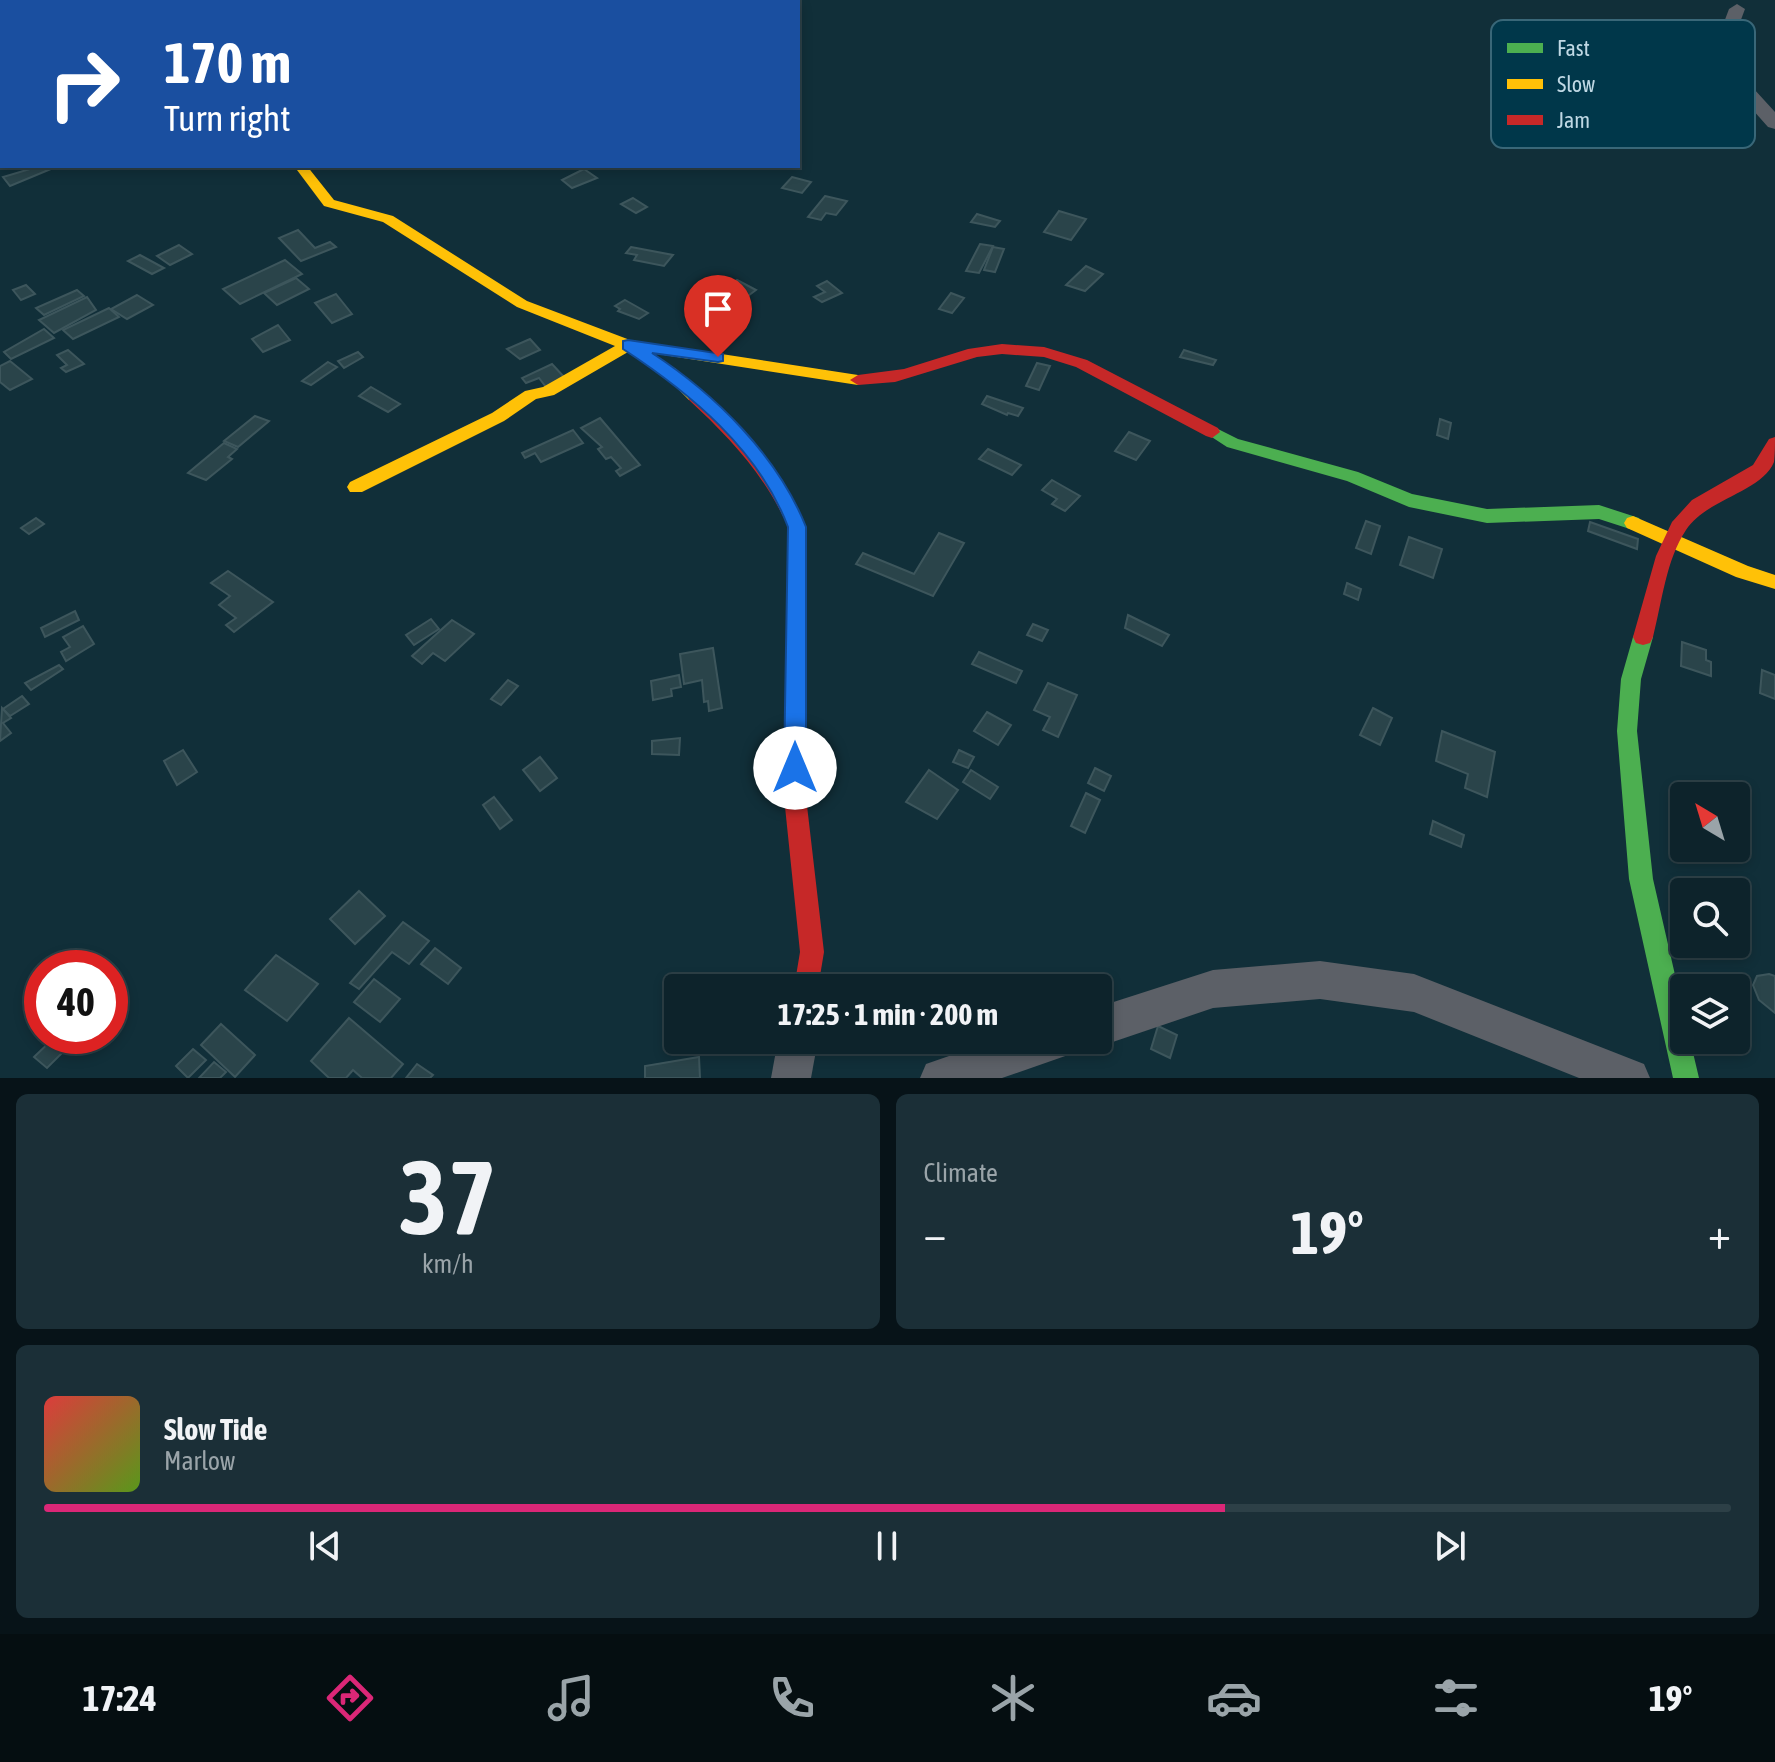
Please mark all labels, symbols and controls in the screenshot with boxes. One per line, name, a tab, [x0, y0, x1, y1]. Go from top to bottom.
legend	[1491, 20, 1755, 148]
text: 170 m	[164, 31, 291, 95]
icon: right	[32, 32, 136, 136]
text: Fast	[1557, 35, 1590, 61]
text: Slow	[1557, 71, 1595, 97]
text: Turn right	[164, 97, 291, 139]
text: Jam	[1557, 107, 1590, 133]
pin	[684, 275, 752, 357]
icon: arrive	[696, 287, 740, 331]
position arrow	[753, 726, 837, 810]
north arrow	[1670, 782, 1750, 862]
map controls	[1670, 782, 1750, 1054]
button: search	[1670, 878, 1750, 958]
speed limit sign: 40	[24, 950, 128, 1054]
button: layers	[1670, 974, 1750, 1054]
text: 17:25 · 1 min · 200 m	[778, 997, 998, 1031]
text: 37	[399, 1137, 497, 1256]
text: Climate	[924, 1158, 998, 1188]
text: 19°	[1291, 1198, 1364, 1267]
text: −	[924, 1208, 946, 1258]
text: +	[1708, 1208, 1731, 1258]
text: km/h	[422, 1249, 474, 1279]
text: Slow Tide	[164, 1412, 267, 1446]
text: Marlow	[164, 1446, 235, 1476]
icon: previous	[303, 1524, 347, 1568]
icon: pause	[865, 1524, 909, 1568]
icon: next	[1428, 1524, 1472, 1568]
icon: directions	[322, 1670, 378, 1726]
icon: music	[543, 1670, 599, 1726]
icon: phone	[764, 1670, 820, 1726]
icon: climate	[985, 1670, 1041, 1726]
icon: car	[1206, 1670, 1262, 1726]
icon: filters	[1428, 1670, 1484, 1726]
text: 17:24	[83, 1677, 157, 1719]
text: 19°	[1649, 1677, 1692, 1719]

